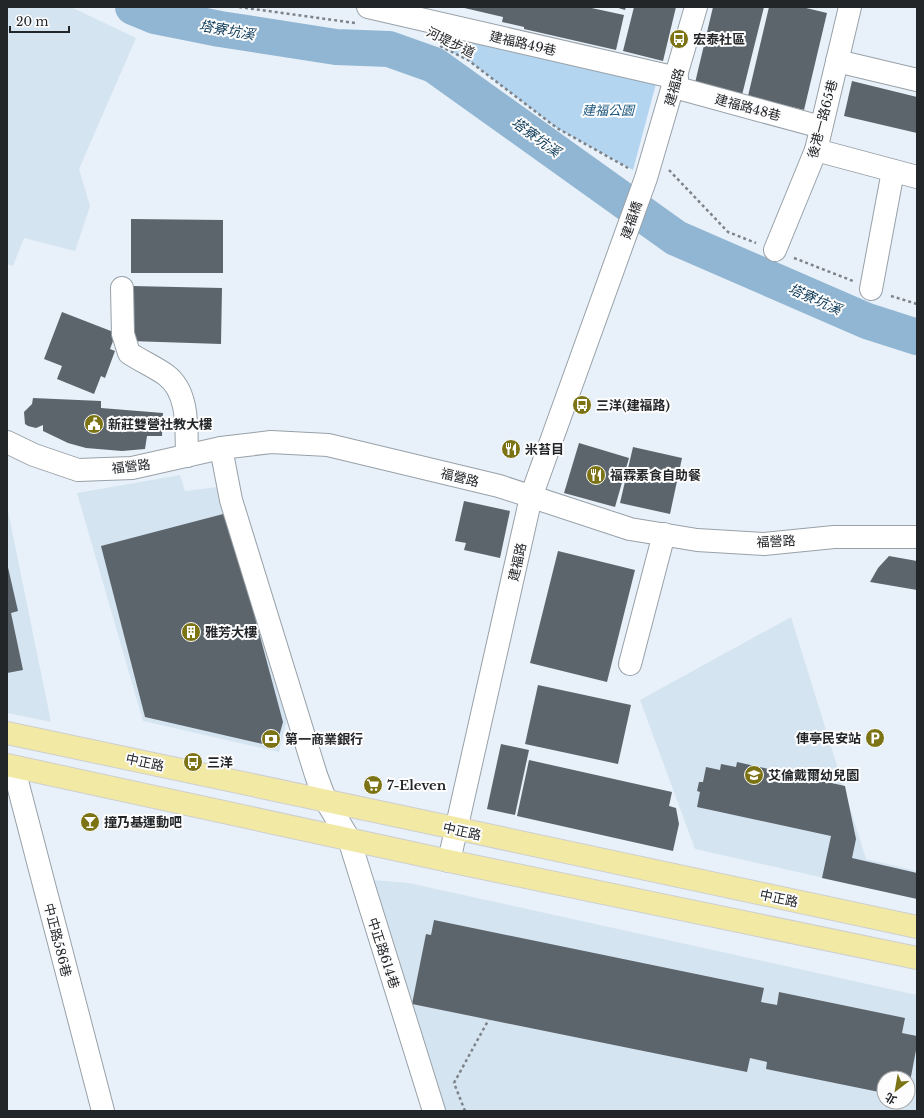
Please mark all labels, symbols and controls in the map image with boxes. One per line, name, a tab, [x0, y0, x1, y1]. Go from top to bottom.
scale bar	[10, 8, 69, 34]
text: 20 m	[16, 14, 48, 29]
water label: 塔寮坑溪	[198, 16, 258, 44]
street label: 河堤步道	[424, 23, 478, 61]
street label: 建福路49巷	[488, 28, 558, 59]
bus stop icon: 宏泰社區	[668, 28, 690, 50]
place label: 宏泰社區	[693, 31, 745, 48]
street label: 建福路	[661, 66, 688, 108]
street label: 後港一路65巷	[804, 78, 841, 160]
street label: 建福路48巷	[713, 91, 783, 124]
park label: 建福公園	[582, 102, 636, 119]
water label: 塔寮坑溪	[508, 113, 566, 162]
street label: 建福橋	[617, 199, 646, 241]
water label: 塔寮坑溪	[786, 279, 846, 319]
bus stop icon: 三洋(建福路)	[571, 394, 593, 416]
place label: 三洋(建福路)	[596, 397, 670, 414]
public building icon: 新莊雙營社教大樓	[83, 413, 105, 435]
place label: 新莊雙營社教大樓	[108, 416, 212, 433]
restaurant icon: 米苔目	[500, 438, 522, 460]
place label: 米苔目	[525, 441, 564, 458]
street label: 福營路	[111, 456, 151, 477]
restaurant icon: 福霖素食自助餐	[585, 464, 607, 486]
street label: 福營路	[439, 465, 481, 490]
place label: 福霖素食自助餐	[610, 467, 701, 484]
street label: 福營路	[756, 532, 796, 551]
street label: 建福路	[505, 541, 530, 583]
building icon: 雅芳大樓	[180, 621, 202, 643]
place label: 雅芳大樓	[205, 624, 257, 641]
parking icon: 俥亭民安站	[864, 727, 886, 749]
bank icon: 第一商業銀行	[260, 728, 282, 750]
place label: 俥亭民安站	[796, 730, 861, 747]
place label: 第一商業銀行	[285, 731, 363, 748]
street label: 中正路	[124, 750, 166, 775]
bus stop icon: 三洋	[182, 751, 204, 773]
place label: 三洋	[207, 754, 233, 771]
school or university icon: 艾倫戴爾幼兒園	[743, 764, 765, 786]
place label: 艾倫戴爾幼兒園	[768, 767, 859, 784]
supermarket icon: 7-Eleven	[362, 774, 384, 796]
place label: 7-Eleven	[387, 777, 447, 794]
bar icon: 撞乃基運動吧	[79, 811, 101, 833]
place label: 撞乃基運動吧	[104, 814, 182, 831]
street label: 中正路	[441, 819, 483, 844]
street label: 中正路	[758, 886, 800, 911]
street label: 中正路586巷	[40, 901, 75, 979]
street label: 中正路614巷	[364, 915, 403, 991]
north arrow	[876, 1070, 916, 1110]
text: 北	[883, 1090, 899, 1107]

